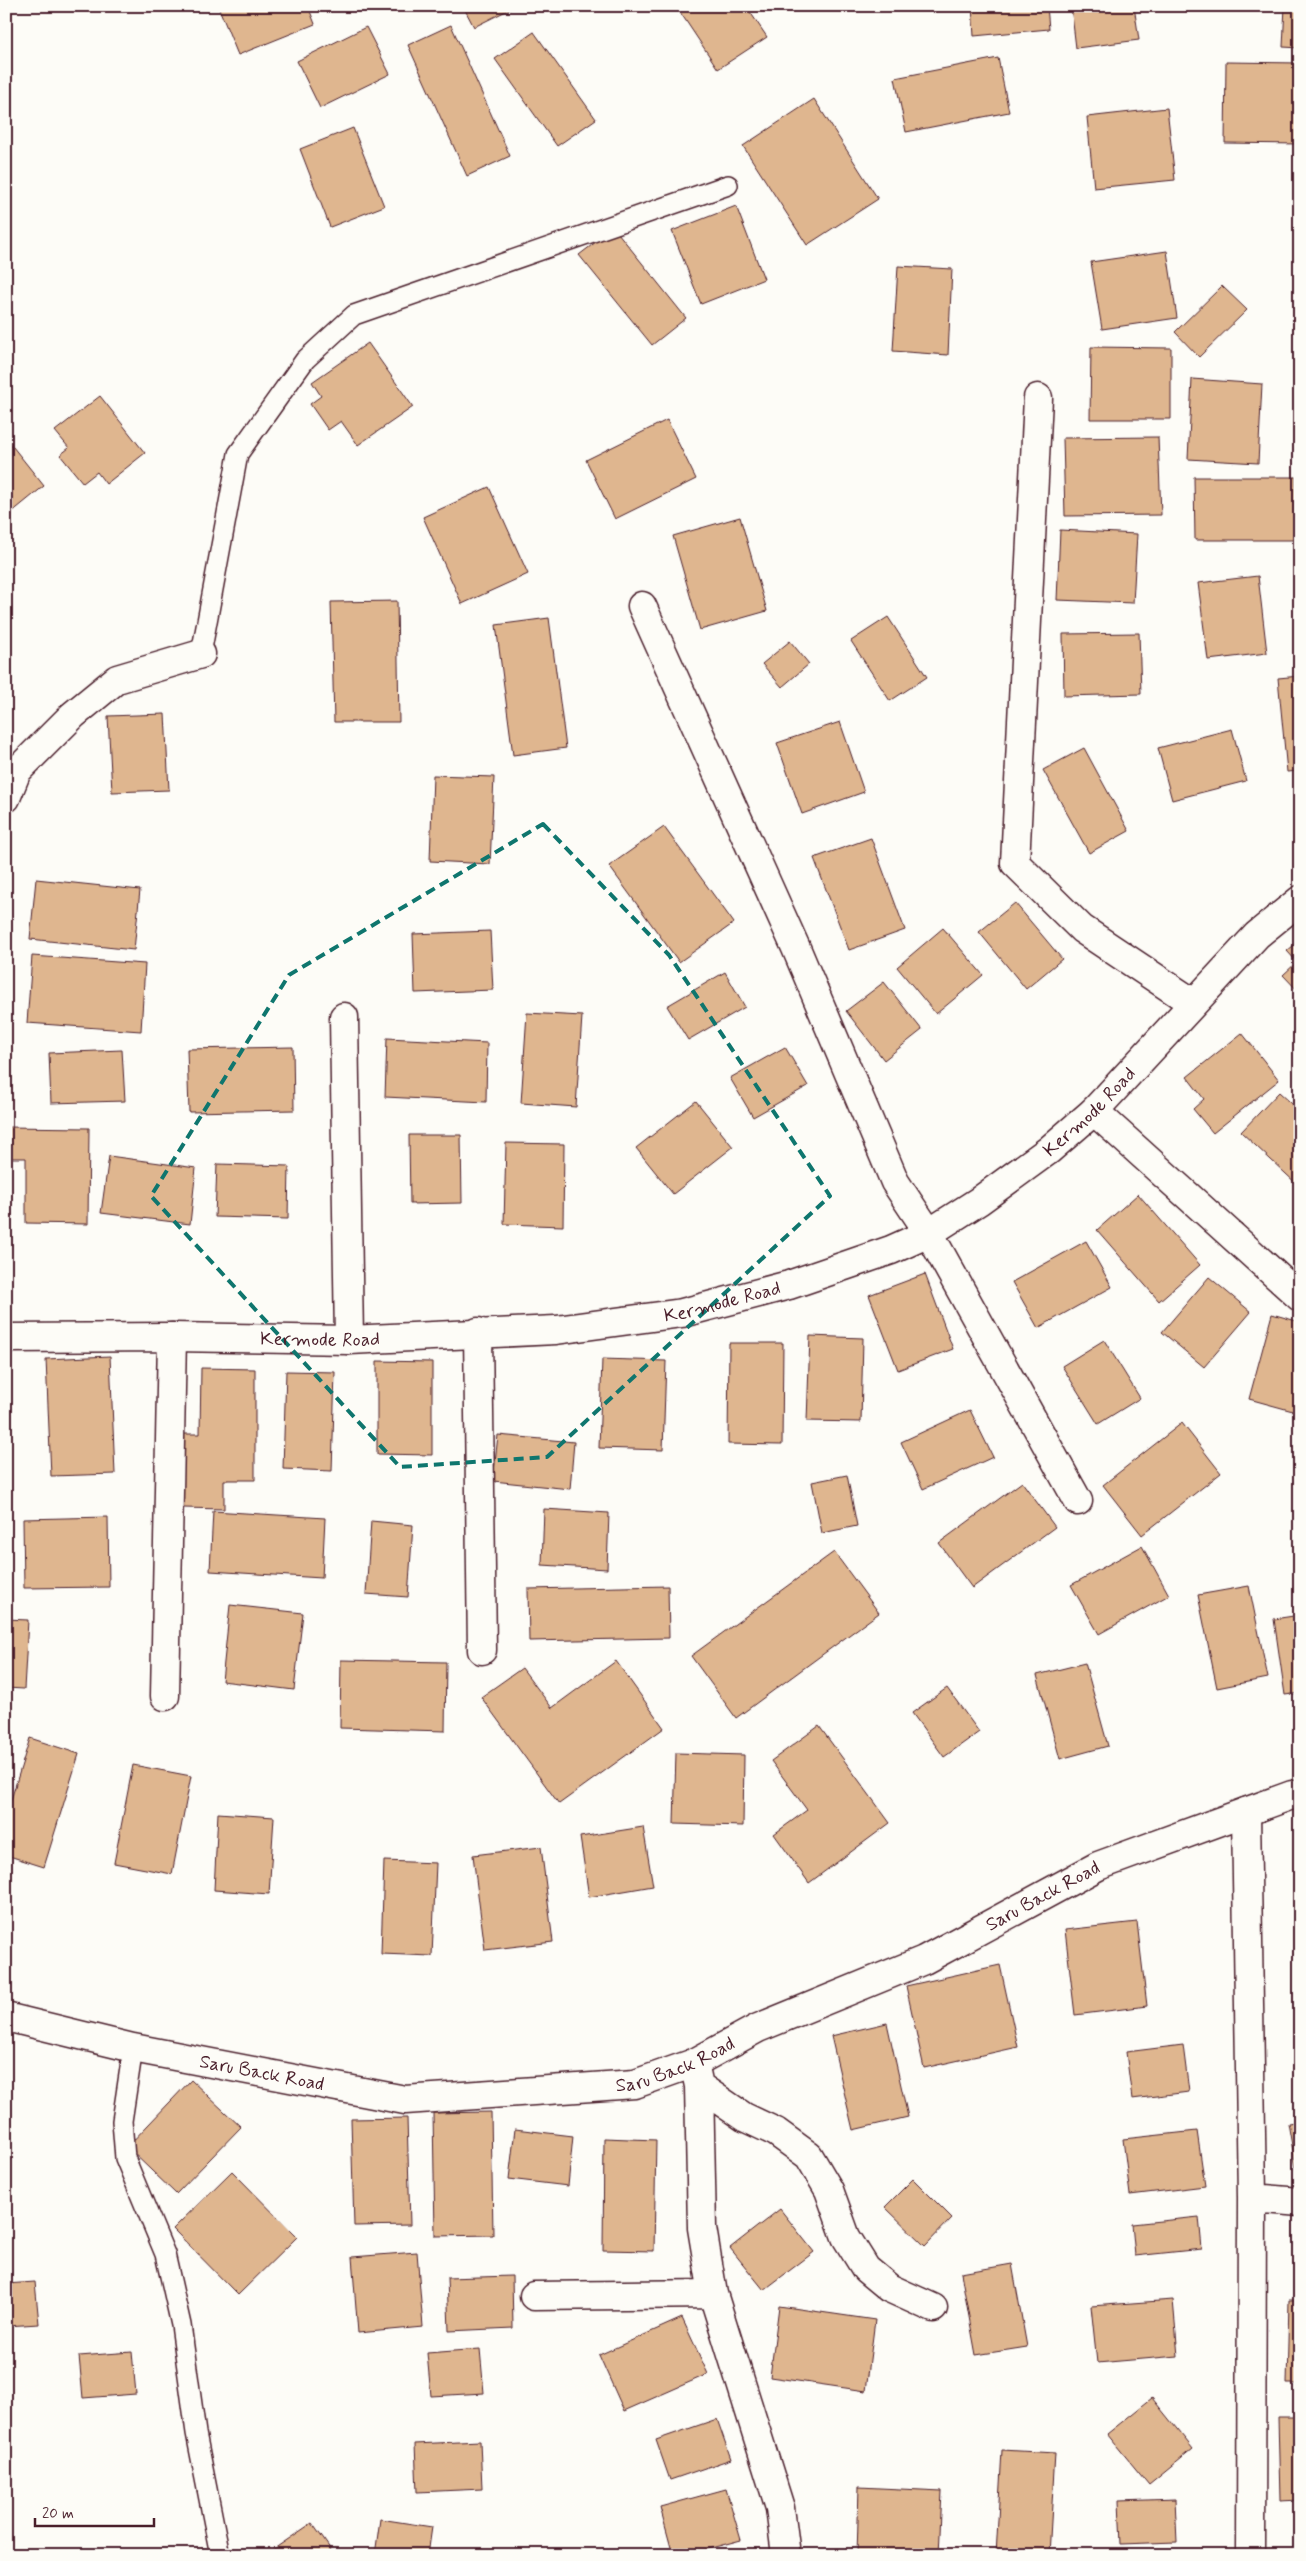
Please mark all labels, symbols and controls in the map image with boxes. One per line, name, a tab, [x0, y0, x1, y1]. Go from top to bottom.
street label: Kermode Road	[1038, 1061, 1141, 1162]
street label: Kermode Road	[662, 1275, 783, 1328]
street label: Kermode Road	[260, 1326, 380, 1353]
street label: Saru Back Road	[981, 1855, 1104, 1937]
street label: Saru Back Road	[615, 2031, 739, 2098]
street label: Saru Back Road	[198, 2049, 326, 2097]
scale bar	[35, 2496, 154, 2528]
text: 20 m	[42, 2504, 74, 2524]

